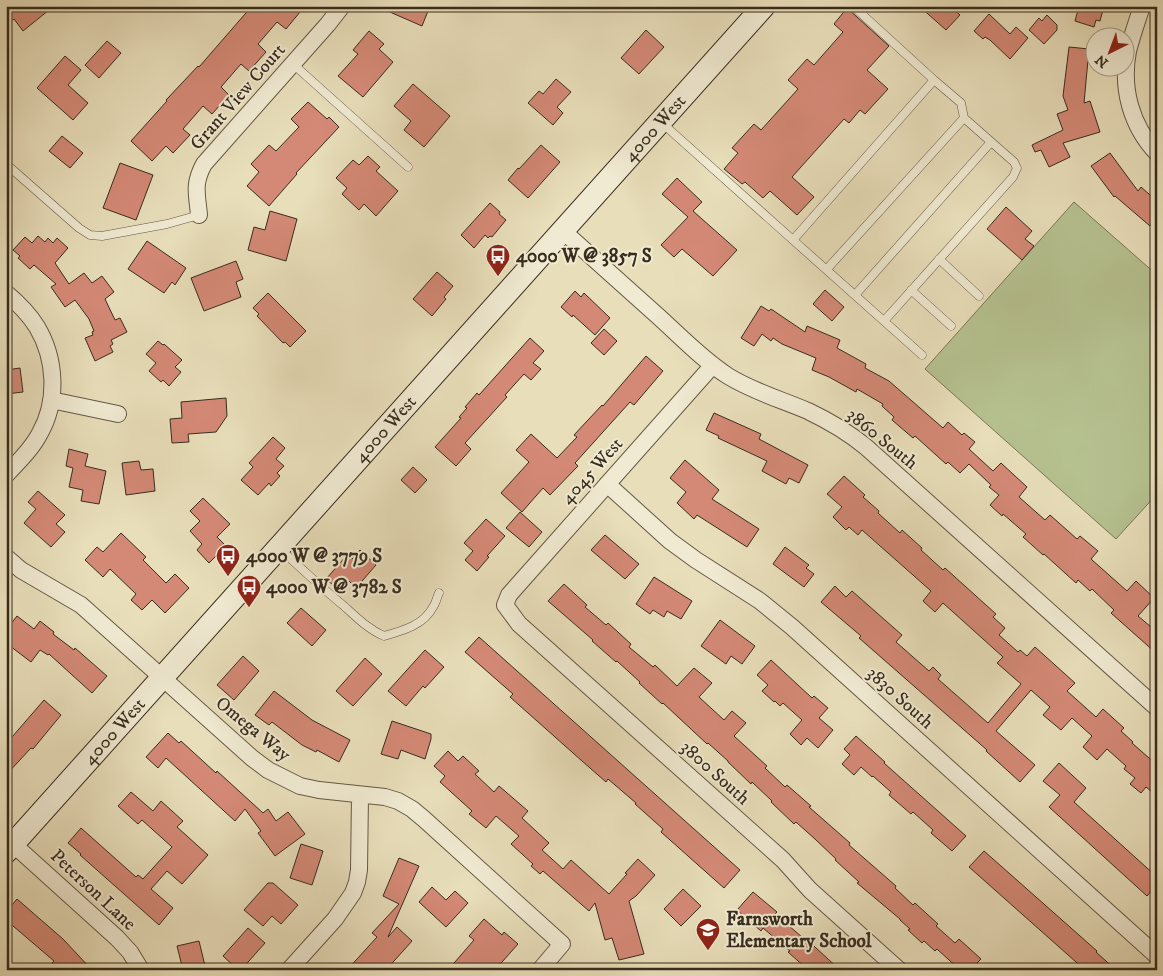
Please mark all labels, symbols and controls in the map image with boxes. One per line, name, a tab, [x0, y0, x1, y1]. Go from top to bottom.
north arrow	[1086, 28, 1136, 78]
street label: Grant View Court	[186, 39, 290, 155]
text: N	[1091, 50, 1112, 71]
street label: 4000 West	[619, 90, 691, 166]
bus stop icon: 4000 W @ 3857 S	[485, 243, 511, 277]
place label: 4000 W @ 3857 S	[516, 245, 652, 268]
street label: 4000 West	[349, 391, 421, 467]
street label: 3860 South	[842, 403, 922, 475]
street label: 4045 West	[556, 433, 628, 509]
bus stop icon: 4000 W @ 3779 S	[215, 543, 241, 577]
place label: 4000 W @ 3779 S	[246, 545, 382, 568]
bus stop icon: 4000 W @ 3782 S	[236, 574, 262, 608]
place label: 4000 W @ 3782 S	[266, 576, 402, 599]
street label: 3830 South	[862, 662, 938, 734]
street label: Omega Way	[211, 692, 296, 767]
street label: 4000 West	[78, 693, 150, 770]
street label: 3800 South	[676, 736, 755, 810]
street label: Peterson Lane	[45, 845, 141, 936]
place label: Farnsworth Elementary School	[726, 908, 872, 953]
school or university icon: Farnsworth Elementary School	[695, 917, 721, 951]

